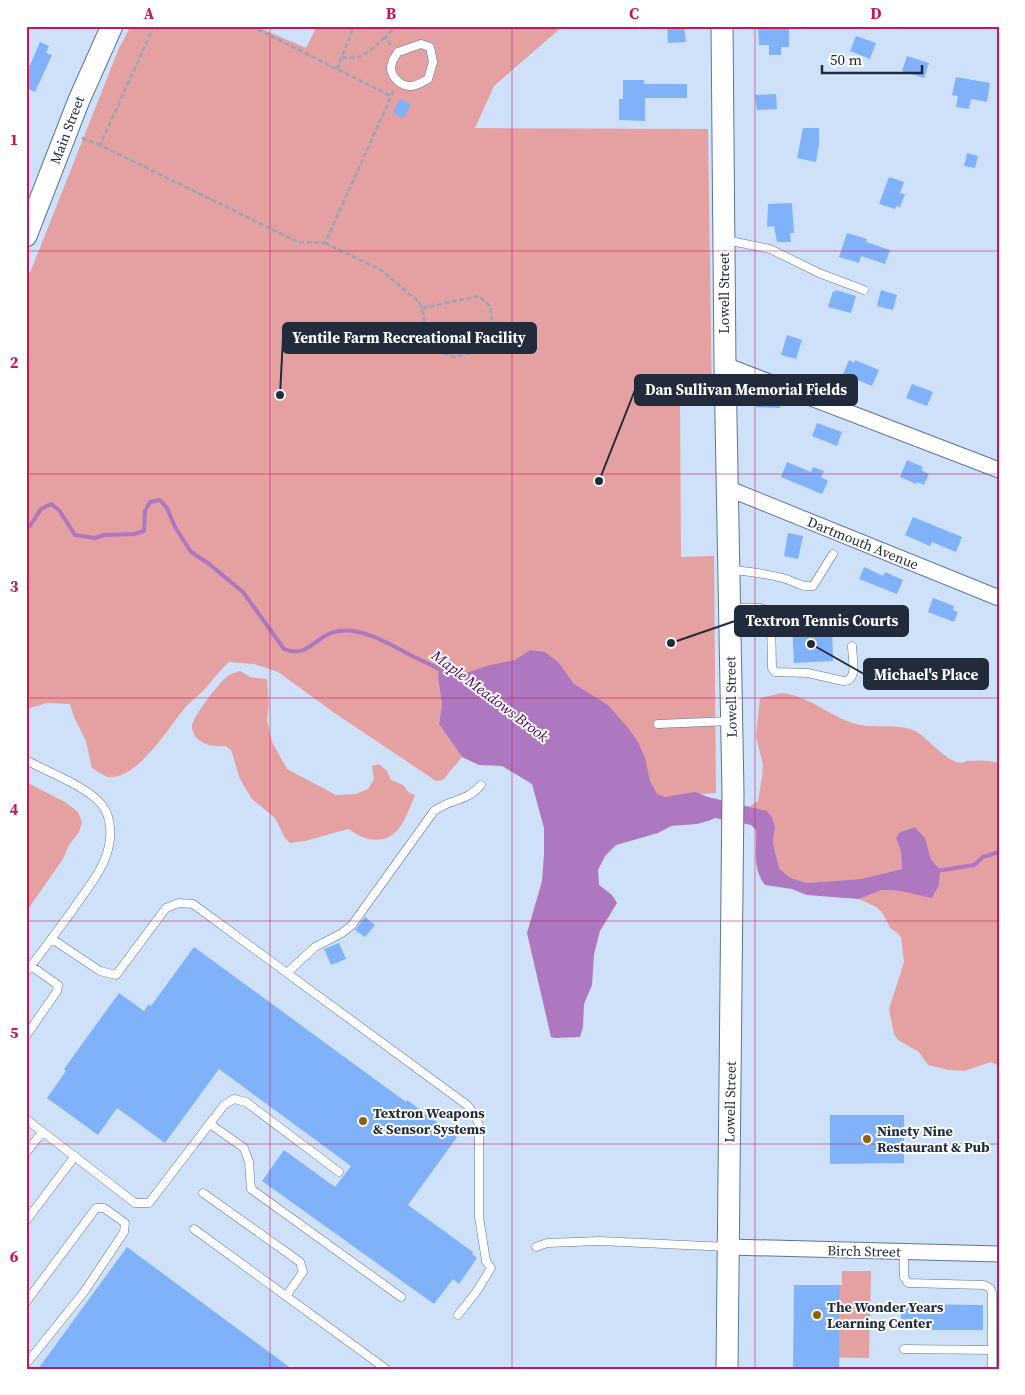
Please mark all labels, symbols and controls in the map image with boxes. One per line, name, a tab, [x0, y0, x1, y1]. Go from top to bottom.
text: A	[144, 2, 155, 24]
text: B	[386, 2, 397, 24]
text: C	[629, 2, 639, 24]
text: D	[870, 2, 882, 24]
scale bar	[822, 42, 922, 74]
text: 50 m	[830, 49, 862, 70]
street label: Main Street	[45, 93, 89, 167]
text: 1	[10, 128, 18, 150]
street label: Lowell Street	[714, 252, 734, 334]
callout: Yentile Farm Recreational Facility	[283, 323, 536, 353]
text: Yentile Farm Recreational Facility	[292, 327, 526, 348]
text: 2	[10, 351, 19, 373]
callout: Dan Sullivan Memorial Fields	[635, 375, 857, 405]
text: Dan Sullivan Memorial Fields	[645, 379, 847, 400]
street label: Dartmouth Avenue	[804, 512, 922, 574]
text: 3	[10, 575, 19, 597]
callout: Textron Tennis Courts	[735, 606, 908, 636]
text: Textron Tennis Courts	[746, 610, 899, 631]
water label: Maple Meadows Brook	[427, 644, 554, 747]
street label: Lowell Street	[720, 656, 742, 738]
callout: Michael's Place	[864, 659, 988, 689]
text: Michael's Place	[874, 664, 979, 685]
text: 4	[10, 798, 19, 820]
text: 5	[10, 1021, 19, 1043]
street label: Lowell Street	[719, 1061, 741, 1143]
place label: Textron Weapons & Sensor Systems	[373, 1103, 486, 1139]
marker: Textron Weapons & Sensor Systems	[357, 1115, 369, 1127]
place label: Ninety Nine Restaurant & Pub	[877, 1121, 990, 1157]
marker: Ninety Nine Restaurant & Pub	[861, 1133, 873, 1145]
street label: Birch Street	[827, 1240, 901, 1262]
text: 6	[10, 1245, 19, 1267]
place label: The Wonder Years Learning Center	[827, 1297, 944, 1333]
marker: The Wonder Years Learning Center	[811, 1309, 823, 1321]

